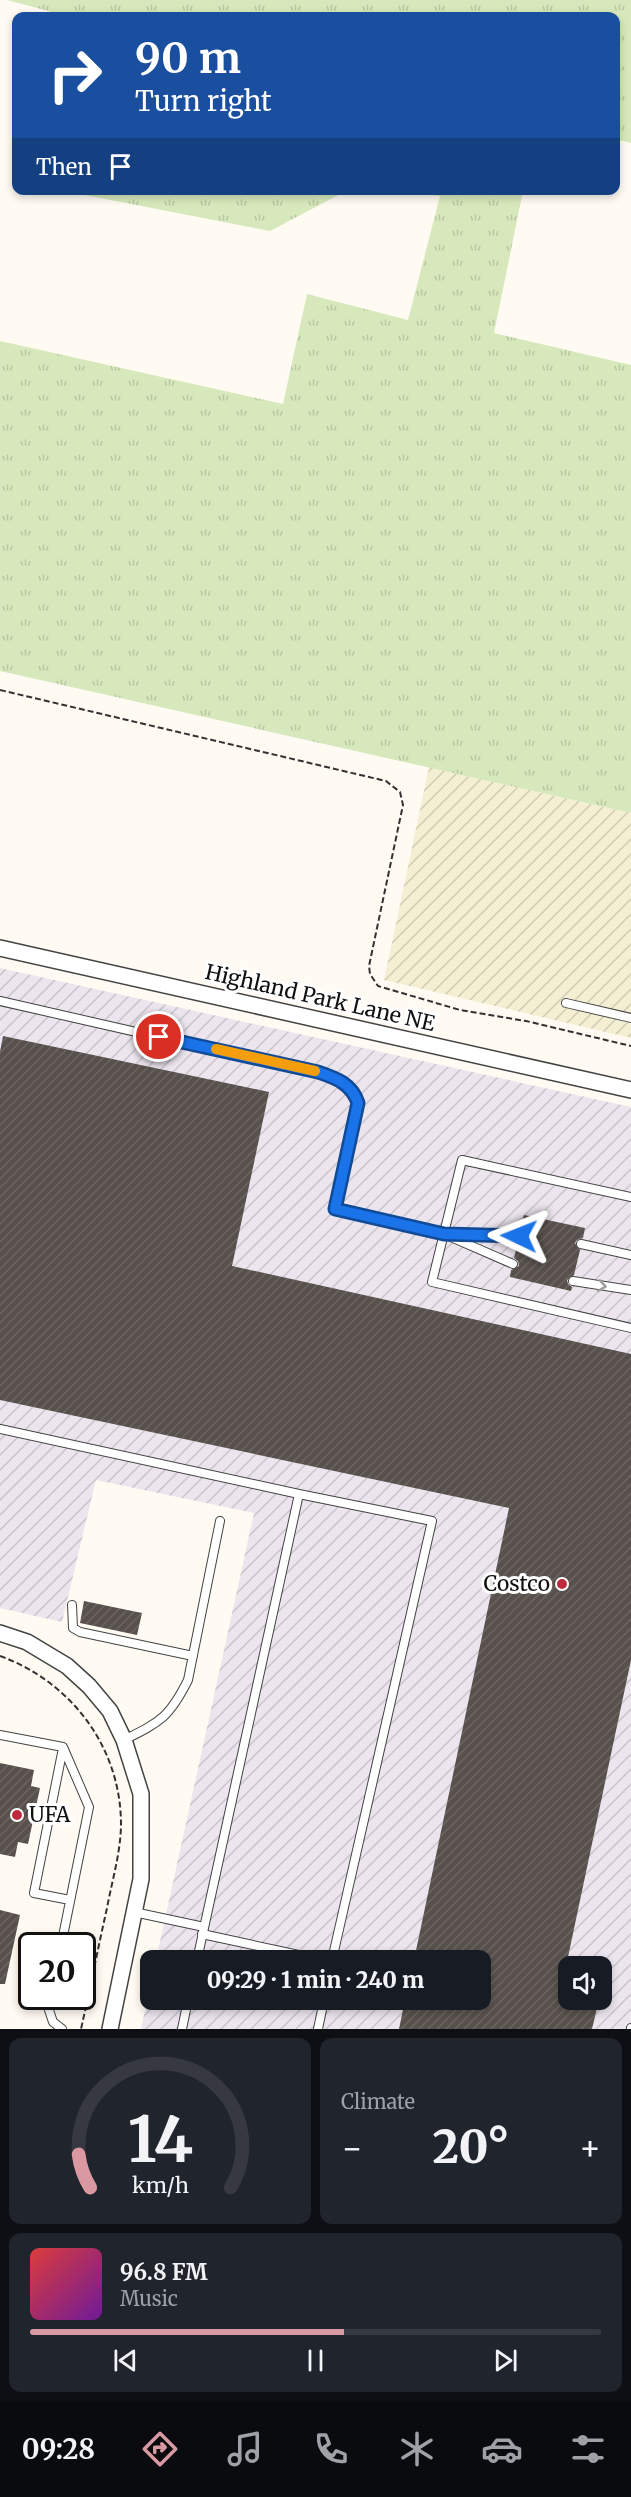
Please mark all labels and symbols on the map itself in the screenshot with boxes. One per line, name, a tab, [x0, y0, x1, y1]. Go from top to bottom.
street label: Highland Park Lane NE	[203, 958, 438, 1037]
pin	[133, 1011, 184, 1062]
position arrow	[487, 1204, 551, 1268]
one-way arrow	[597, 1279, 607, 1291]
place label: Costco	[484, 1570, 550, 1597]
marker: Costco	[555, 1577, 569, 1591]
place label: UFA	[29, 1801, 71, 1828]
marker: UFA	[10, 1808, 24, 1822]
speed limit sign: 20	[18, 1932, 96, 2010]

